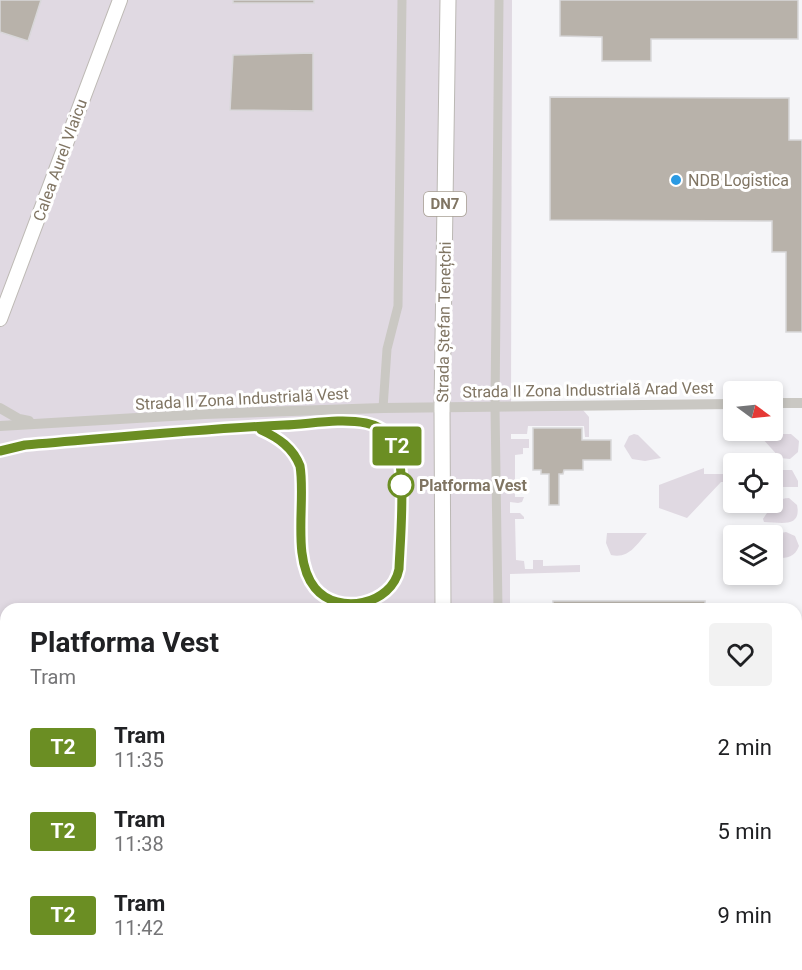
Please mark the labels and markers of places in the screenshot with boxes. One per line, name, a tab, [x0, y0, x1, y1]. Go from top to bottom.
place label: NDB Logistica	[688, 171, 789, 190]
marker: NDB Logistica	[669, 173, 683, 187]
marker: Platforma Vest	[388, 472, 414, 498]
place label: Platforma Vest	[419, 476, 528, 495]

